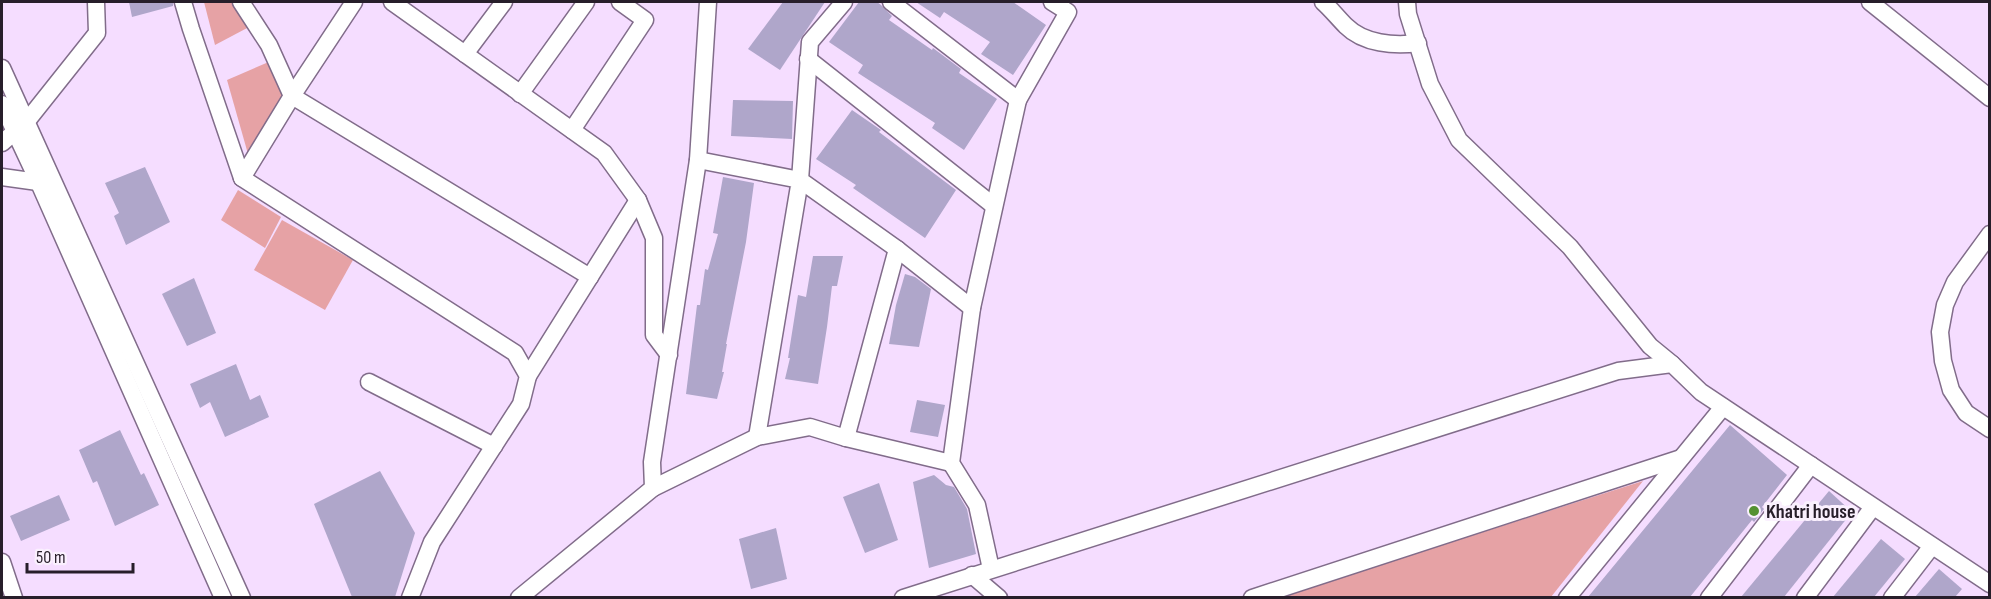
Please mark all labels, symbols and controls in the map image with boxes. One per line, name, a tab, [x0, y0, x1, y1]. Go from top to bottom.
place label: Khatri house	[1766, 500, 1855, 524]
marker: Khatri house	[1747, 504, 1761, 518]
scale bar	[27, 536, 134, 574]
text: 50 m	[36, 547, 66, 568]

